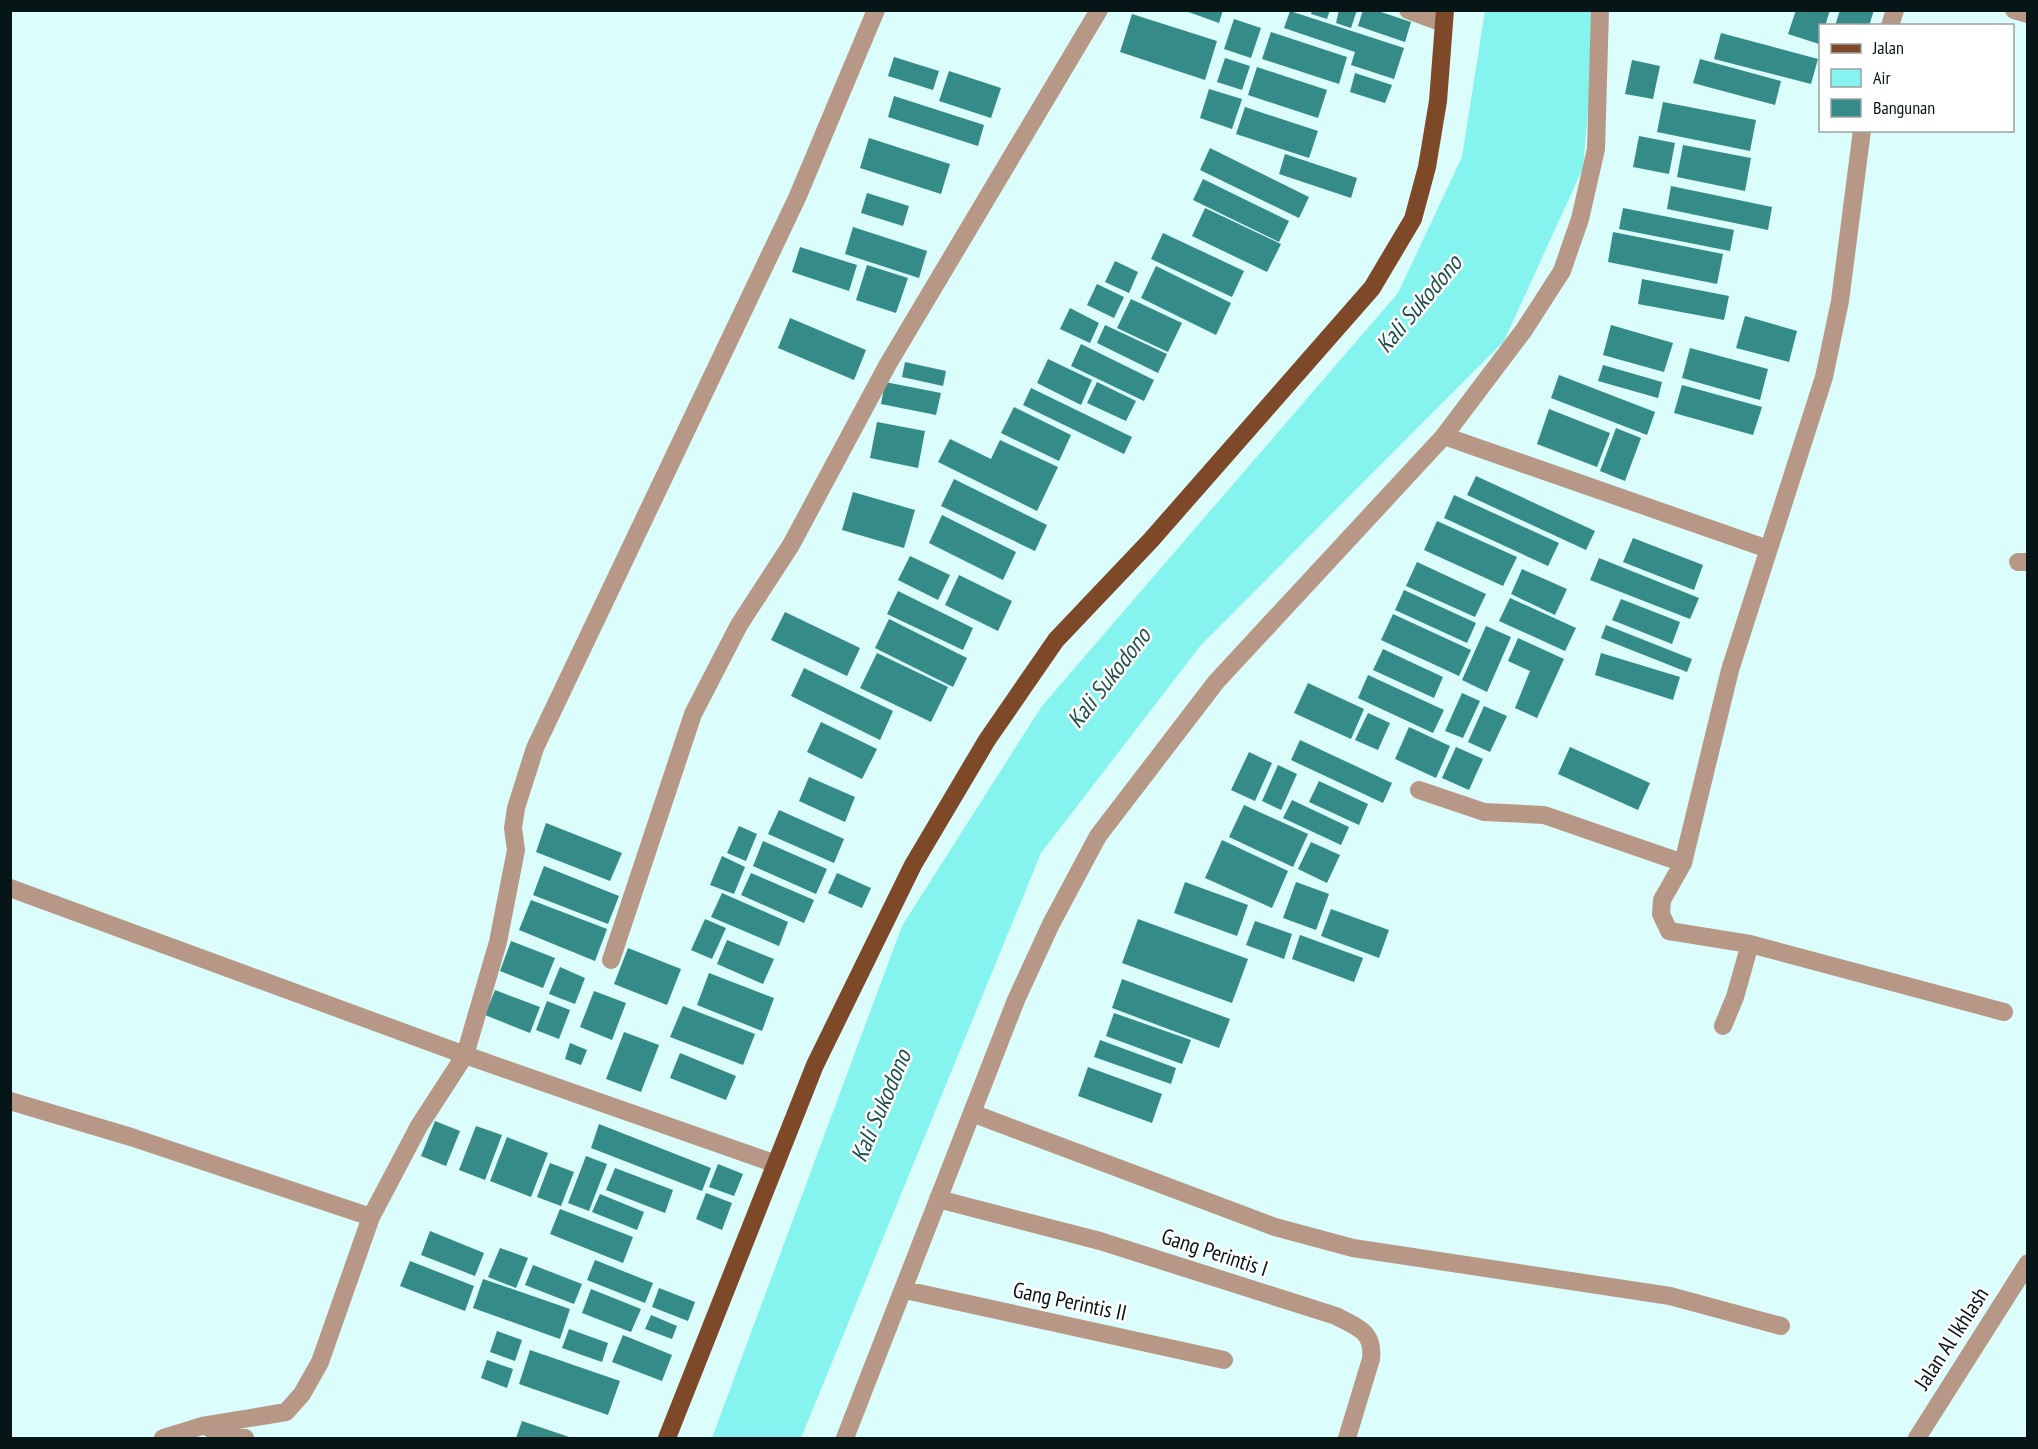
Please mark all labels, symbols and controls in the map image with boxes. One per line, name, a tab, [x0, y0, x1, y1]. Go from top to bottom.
legend	[1819, 24, 2014, 132]
text: Jalan	[1872, 36, 1904, 59]
text: Air	[1873, 66, 1890, 89]
text: Bangunan	[1873, 96, 1935, 119]
water label: Kali Sukodono	[1369, 247, 1470, 359]
water label: Kali Sukodono	[1060, 620, 1158, 734]
water label: Kali Sukodono	[843, 1044, 919, 1166]
street label: Gang Perintis I	[1158, 1222, 1272, 1282]
street label: Gang Perintis II	[1011, 1275, 1129, 1327]
street label: Jalan Al Ikhlash	[1907, 1282, 1994, 1395]

